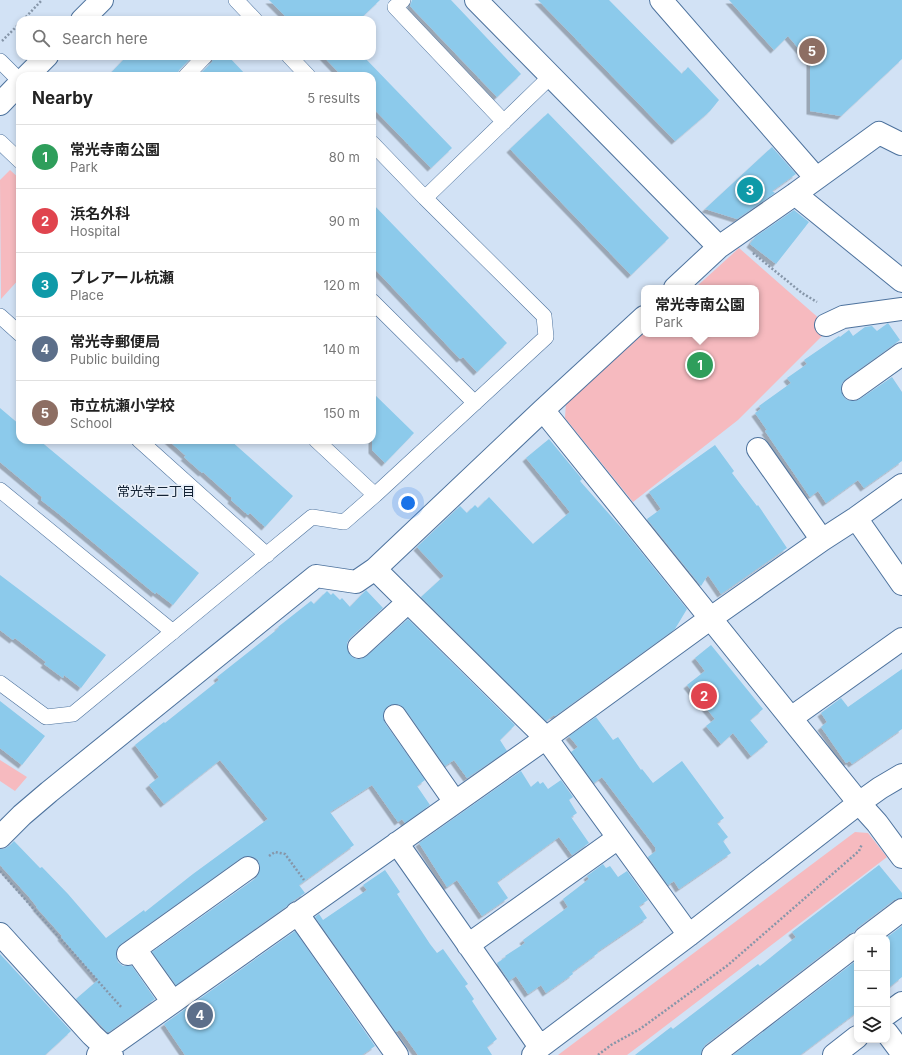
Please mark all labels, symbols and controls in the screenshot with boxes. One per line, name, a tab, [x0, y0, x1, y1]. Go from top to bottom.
search box	[16, 16, 376, 60]
icon: search	[30, 27, 52, 49]
text: Search here	[62, 29, 148, 48]
pin: 5	[799, 36, 825, 66]
text: Nearby	[32, 88, 93, 108]
text: 5 results	[307, 90, 360, 106]
text: 常光寺南公園	[70, 140, 160, 159]
text: 1	[42, 149, 48, 165]
text: 80 m	[329, 149, 360, 165]
text: Park	[70, 159, 98, 175]
pin: 3	[737, 175, 763, 205]
text: 浜名外科	[70, 204, 130, 223]
text: 2	[41, 213, 49, 229]
text: 90 m	[329, 213, 360, 229]
text: Hospital	[70, 223, 120, 239]
text: プレアール杭瀬	[70, 268, 174, 287]
text: 3	[41, 277, 49, 293]
text: 120 m	[324, 277, 360, 293]
popup	[641, 285, 759, 337]
text: Place	[70, 287, 104, 303]
text: 常光寺南公園	[655, 295, 745, 314]
text: Park	[655, 314, 683, 330]
text: 常光寺郵便局	[70, 332, 160, 351]
text: 4	[41, 341, 49, 357]
text: 140 m	[323, 341, 360, 357]
pin: 1	[687, 350, 713, 380]
text: Public building	[70, 351, 160, 367]
text: 市立杭瀬小学校	[70, 396, 175, 415]
text: 5	[41, 405, 49, 421]
text: 150 m	[324, 405, 360, 421]
text: School	[70, 415, 112, 431]
district label: 常光寺二丁目	[117, 483, 195, 499]
your location	[398, 493, 418, 513]
pin: 2	[691, 681, 717, 711]
map controls	[854, 935, 890, 1043]
button: +	[854, 935, 890, 971]
button: −	[854, 971, 890, 1007]
pin: 4	[187, 1000, 213, 1030]
button: layers	[854, 1007, 890, 1043]

